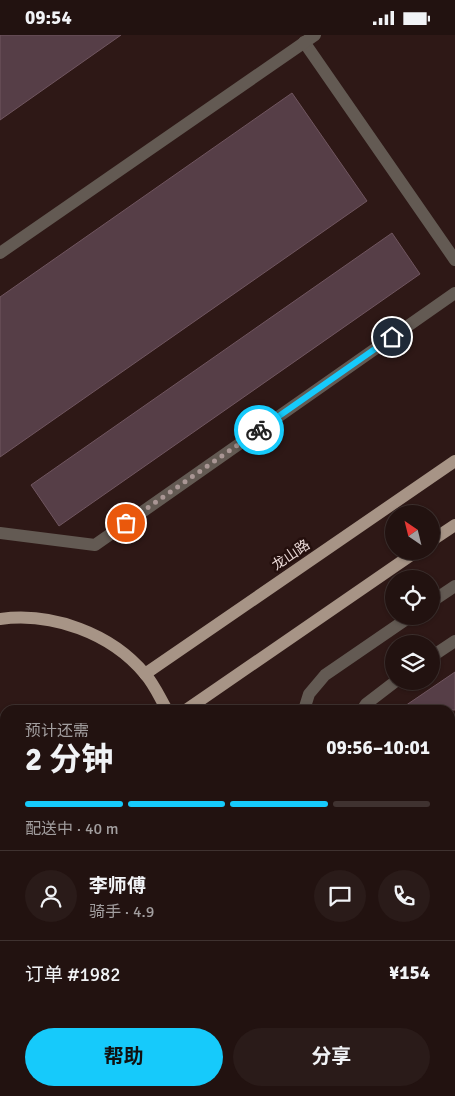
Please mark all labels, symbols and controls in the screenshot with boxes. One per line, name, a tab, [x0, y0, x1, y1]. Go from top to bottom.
text: 09:54	[25, 6, 72, 30]
pin	[371, 316, 413, 358]
icon: home	[378, 323, 406, 351]
courier	[234, 405, 284, 455]
icon: bike	[245, 416, 273, 444]
pin	[105, 502, 147, 544]
north arrow	[385, 505, 440, 560]
map controls	[385, 505, 440, 690]
icon: bag	[112, 509, 140, 537]
street label: 龙山路	[269, 536, 313, 574]
button: locate	[385, 570, 440, 625]
button: layers	[385, 635, 440, 690]
text: 预计还需	[25, 721, 89, 741]
text: 09:56–10:01	[326, 736, 430, 760]
text: 2 分钟	[25, 740, 113, 779]
text: 配送中 · 40 m	[25, 819, 118, 839]
button: person	[25, 870, 77, 922]
button: chat	[314, 870, 366, 922]
button: phone	[378, 870, 430, 922]
text: 李师傅	[89, 874, 146, 898]
text: 骑手 · 4.9	[89, 902, 154, 922]
text: ¥154	[389, 961, 430, 985]
text: 订单 #1982	[25, 963, 120, 987]
button: 帮助	[25, 1028, 223, 1086]
button: 分享	[233, 1028, 430, 1086]

